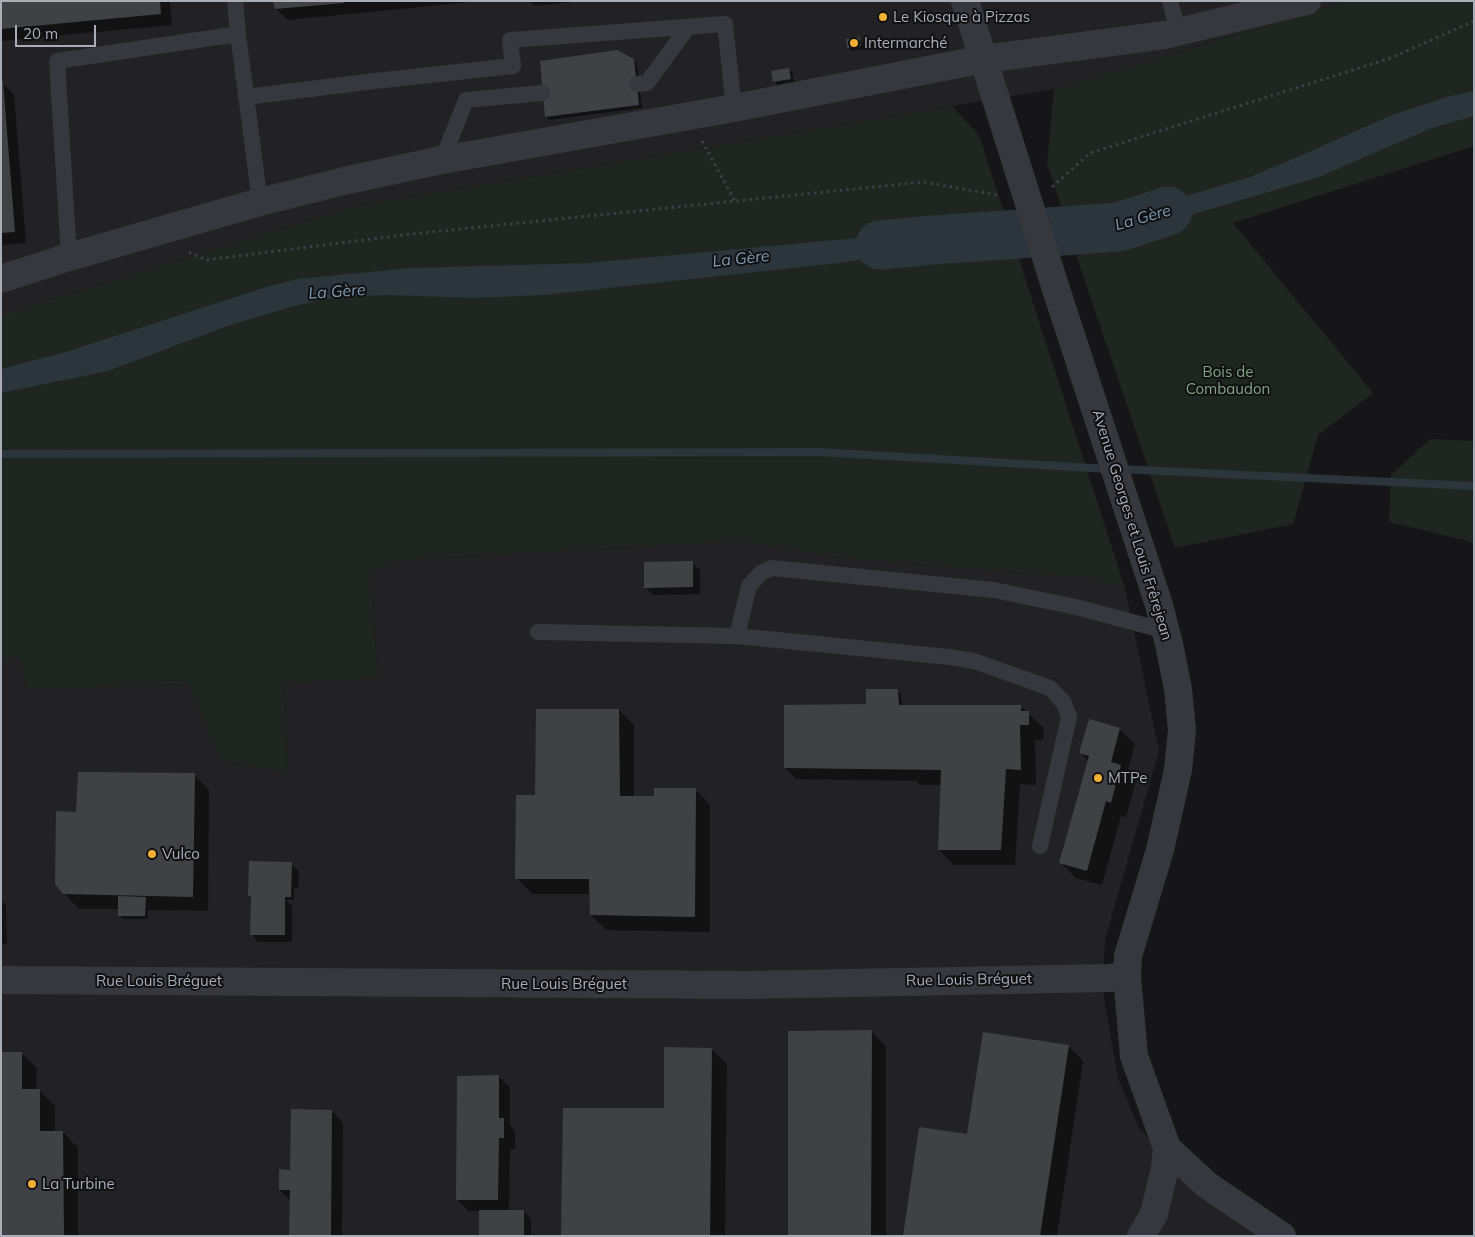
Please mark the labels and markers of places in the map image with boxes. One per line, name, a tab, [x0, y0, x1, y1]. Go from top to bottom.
place label: Le Kiosque à Pizzas	[893, 8, 1030, 26]
marker: Le Kiosque à Pizzas	[877, 11, 889, 23]
place label: Intermarché	[864, 34, 947, 52]
marker: Intermarché	[848, 37, 860, 49]
place label: MTPe	[1108, 769, 1148, 787]
marker: MTPe	[1092, 772, 1104, 784]
place label: Vulco	[162, 845, 200, 863]
marker: Vulco	[146, 848, 158, 860]
place label: La Turbine	[42, 1175, 115, 1193]
marker: La Turbine	[26, 1178, 38, 1190]

